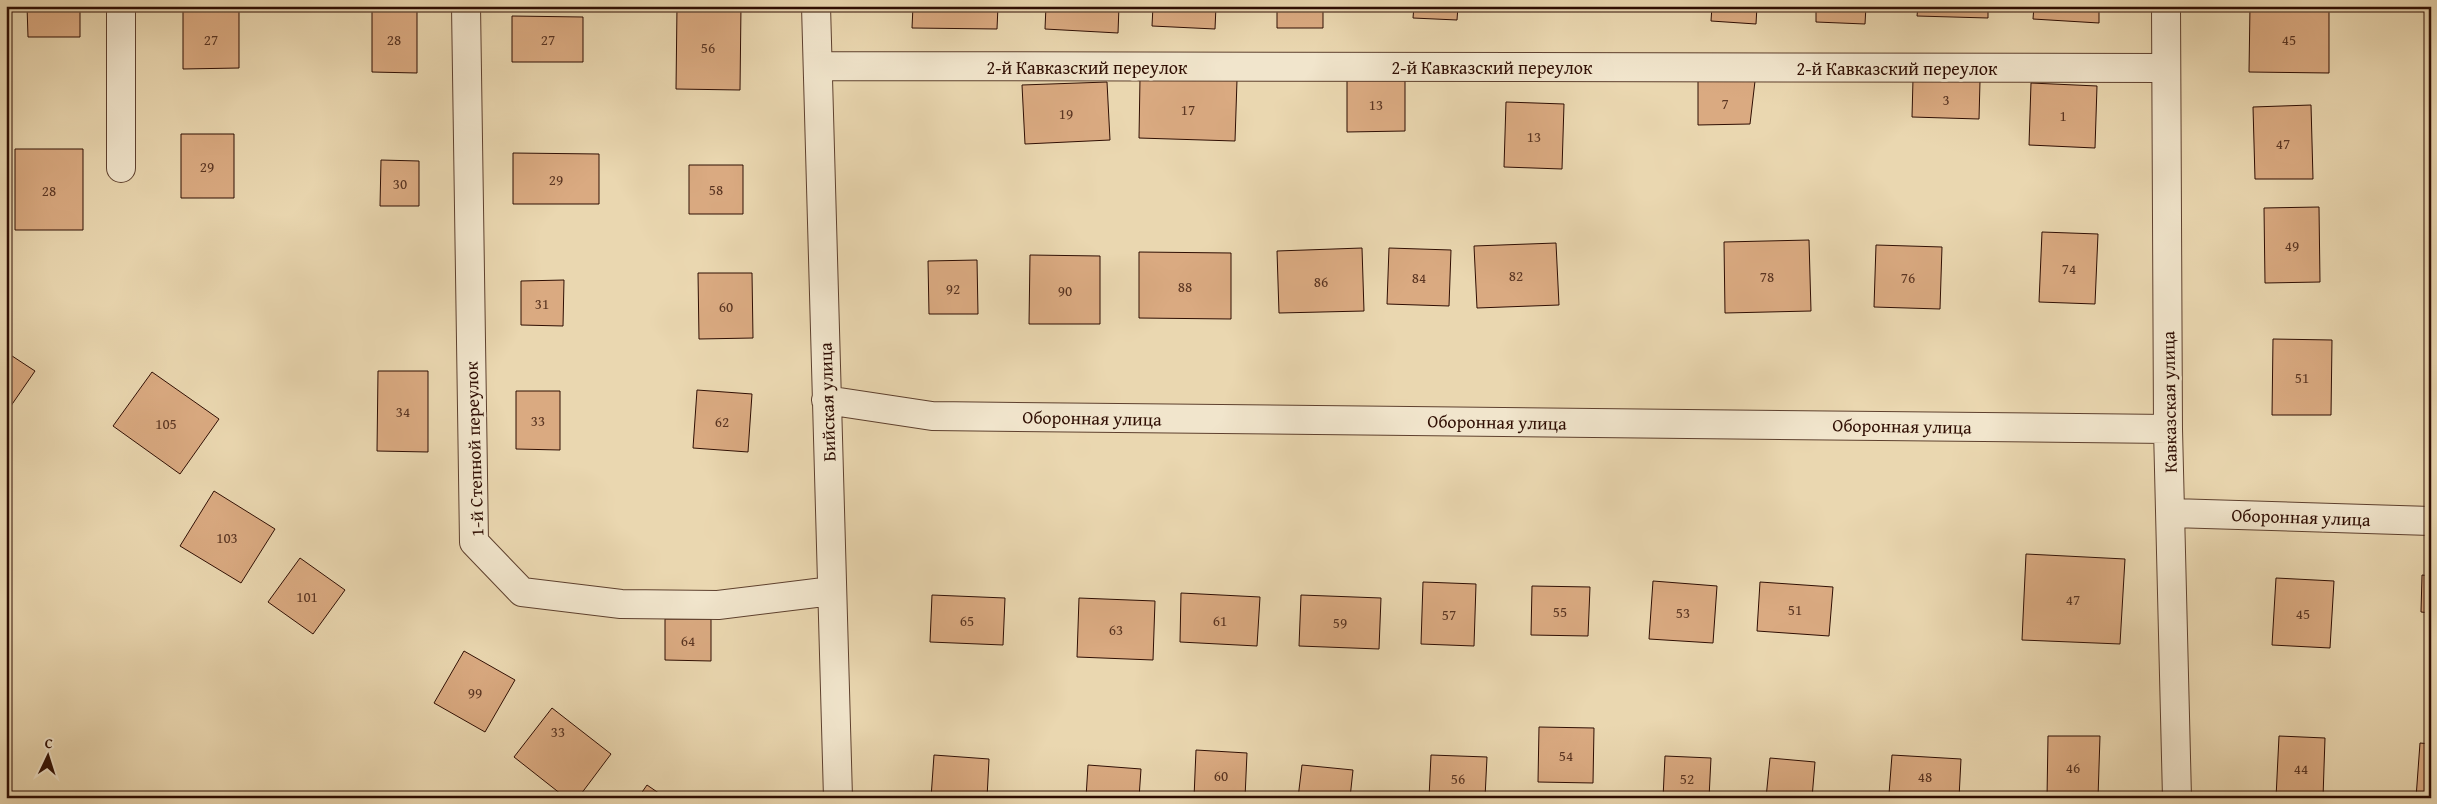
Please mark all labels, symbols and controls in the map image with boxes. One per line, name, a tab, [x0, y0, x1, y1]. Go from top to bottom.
house number: 27	[204, 29, 218, 50]
house number: 28	[387, 29, 401, 50]
house number: 27	[541, 29, 555, 50]
house number: 45	[2282, 29, 2296, 50]
house number: 56	[701, 37, 715, 58]
street label: 2-й Кавказский переулок	[987, 54, 1188, 81]
street label: 2-й Кавказский переулок	[1392, 54, 1593, 81]
street label: 2-й Кавказский переулок	[1797, 55, 1998, 82]
house number: 3	[1942, 89, 1950, 110]
house number: 7	[1721, 93, 1729, 114]
house number: 13	[1369, 94, 1383, 115]
house number: 17	[1181, 99, 1195, 120]
house number: 19	[1059, 103, 1073, 124]
house number: 1	[2059, 105, 2067, 126]
house number: 13	[1527, 126, 1541, 147]
house number: 47	[2276, 133, 2290, 154]
house number: 29	[200, 156, 214, 177]
house number: 29	[549, 169, 563, 190]
house number: 30	[393, 173, 407, 194]
house number: 58	[709, 179, 723, 200]
house number: 28	[42, 180, 56, 201]
house number: 49	[2285, 235, 2299, 256]
house number: 74	[2062, 258, 2076, 279]
house number: 82	[1509, 265, 1523, 286]
house number: 78	[1760, 266, 1774, 287]
house number: 84	[1412, 267, 1426, 288]
house number: 76	[1901, 267, 1915, 288]
house number: 86	[1314, 271, 1328, 292]
house number: 88	[1178, 276, 1192, 297]
house number: 92	[946, 278, 960, 299]
house number: 90	[1058, 280, 1072, 301]
house number: 31	[535, 293, 549, 314]
house number: 60	[719, 296, 733, 317]
street label: Кавказская улица	[2154, 330, 2184, 473]
street label: Бийская улица	[811, 342, 843, 462]
street label: 1-й Степной переулок	[457, 360, 491, 537]
house number: 51	[2295, 367, 2309, 388]
house number: 34	[396, 401, 410, 422]
street label: Оборонная улица	[1022, 403, 1162, 433]
street label: Оборонная улица	[1427, 407, 1567, 437]
house number: 33	[531, 410, 545, 431]
house number: 62	[715, 411, 729, 432]
street label: Оборонная улица	[1832, 411, 1972, 441]
house number: 105	[155, 413, 177, 434]
street label: Оборонная улица	[2231, 501, 2372, 533]
house number: 103	[216, 527, 238, 548]
house number: 101	[296, 586, 318, 607]
house number: 47	[2066, 589, 2080, 610]
house number: 51	[1788, 599, 1802, 620]
house number: 55	[1553, 601, 1567, 622]
house number: 53	[1676, 602, 1690, 623]
house number: 45	[2296, 603, 2310, 624]
house number: 57	[1442, 604, 1456, 625]
house number: 65	[960, 610, 974, 631]
house number: 61	[1213, 610, 1227, 631]
house number: 59	[1333, 612, 1347, 633]
house number: 63	[1109, 619, 1123, 640]
house number: 64	[681, 630, 695, 651]
house number: 99	[468, 682, 482, 703]
house number: 33	[551, 721, 565, 742]
north arrow	[22, 732, 72, 782]
text: С	[44, 733, 54, 753]
house number: 54	[1559, 745, 1573, 766]
house number: 46	[2066, 757, 2080, 778]
house number: 44	[2294, 758, 2308, 779]
house number: 60	[1214, 765, 1228, 786]
house number: 48	[1918, 766, 1932, 787]
house number: 56	[1451, 768, 1465, 789]
house number: 52	[1680, 768, 1694, 789]

